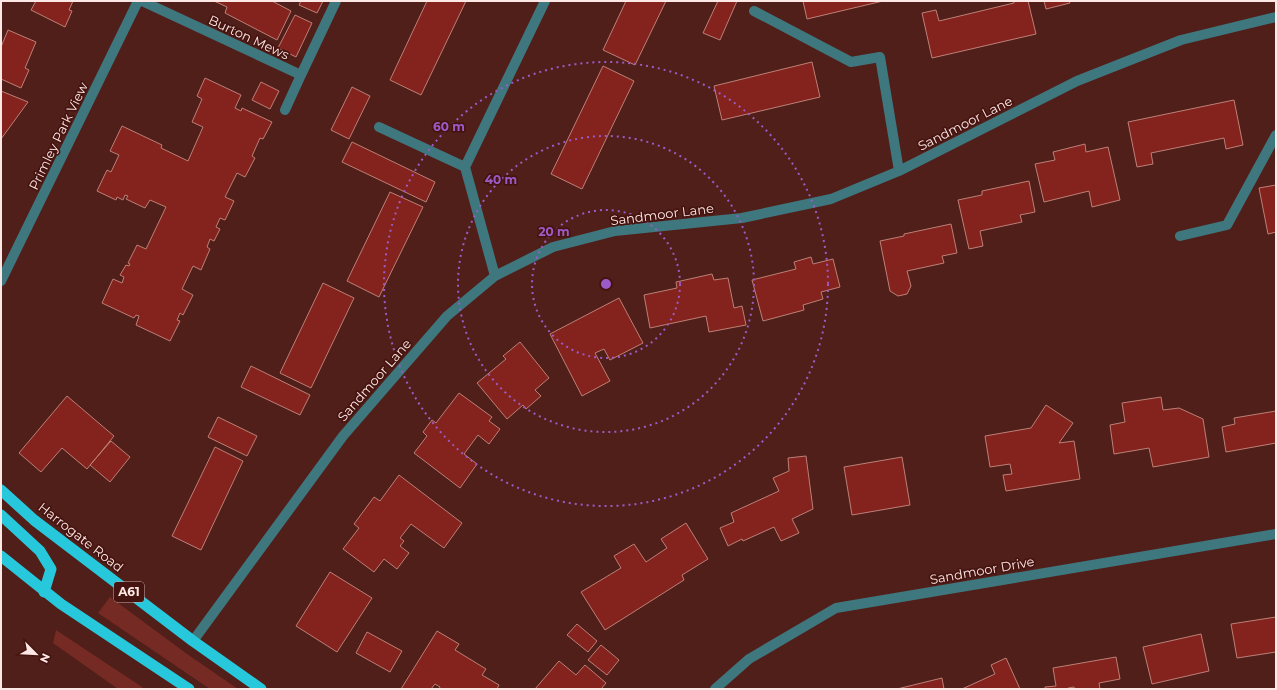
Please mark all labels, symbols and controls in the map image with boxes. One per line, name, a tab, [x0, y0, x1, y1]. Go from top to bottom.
street label: Burton Mews	[206, 11, 292, 63]
street label: Primley Park View	[25, 79, 91, 192]
street label: Sandmoor Lane	[915, 92, 1015, 154]
text: 60 m	[433, 119, 465, 134]
text: 40 m	[485, 172, 517, 187]
street label: Sandmoor Lane	[609, 200, 715, 228]
text: 20 m	[538, 224, 570, 239]
centre of rings	[599, 277, 613, 291]
street label: Sandmoor Lane	[334, 335, 414, 424]
street label: Harrogate Road	[35, 499, 127, 575]
street label: Sandmoor Drive	[928, 553, 1036, 587]
road number: A61	[114, 582, 144, 602]
north arrow	[16, 634, 56, 674]
text: N	[37, 651, 53, 665]

